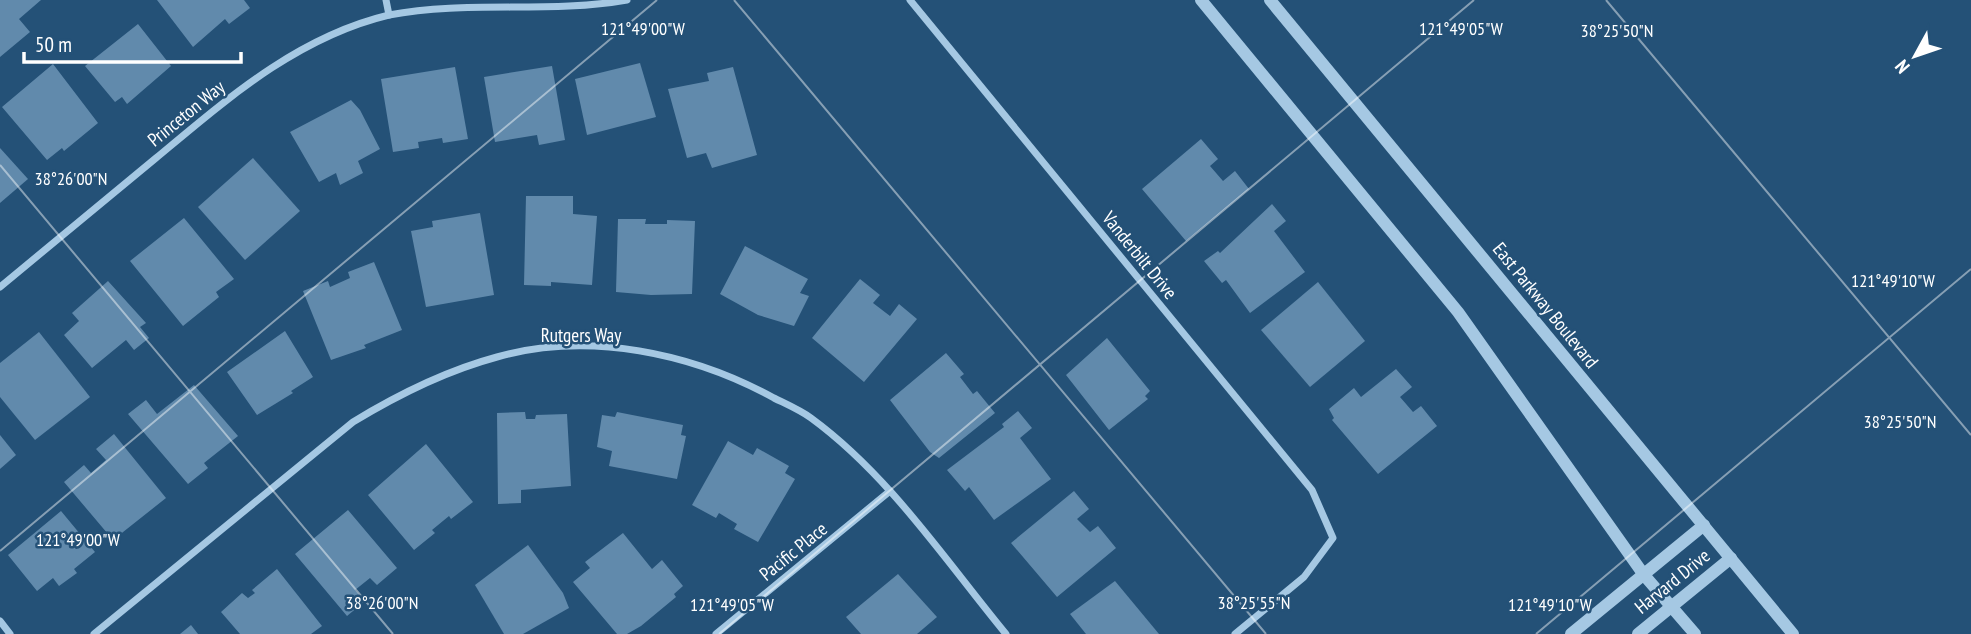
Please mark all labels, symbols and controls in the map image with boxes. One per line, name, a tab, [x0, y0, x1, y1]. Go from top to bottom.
text: 121°49'00"W	[601, 17, 685, 40]
text: 121°49'05"W	[1419, 17, 1503, 40]
text: 38°25'50"N	[1581, 19, 1653, 42]
scale bar	[24, 21, 242, 65]
north arrow	[1880, 21, 1950, 91]
text: 50 m	[35, 31, 72, 58]
text: N	[1889, 55, 1914, 79]
street label: Princeton Way	[143, 74, 230, 151]
text: 38°26'00"N	[35, 167, 107, 190]
street label: Vanderbilt Drive	[1097, 206, 1183, 304]
street label: East Parkway Boulevard	[1488, 237, 1604, 373]
text: 121°49'10"W	[1851, 269, 1935, 292]
street label: Rutgers Way	[541, 323, 622, 347]
text: 38°25'50"N	[1864, 410, 1936, 433]
street label: Pacific Place	[754, 516, 832, 586]
text: 121°49'00"W	[36, 528, 120, 551]
street label: Harvard Drive	[1629, 543, 1715, 619]
text: 38°26'00"N	[346, 591, 418, 614]
text: 38°25'55"N	[1218, 591, 1290, 614]
text: 121°49'05"W	[690, 593, 774, 616]
text: 121°49'10"W	[1508, 593, 1592, 616]

